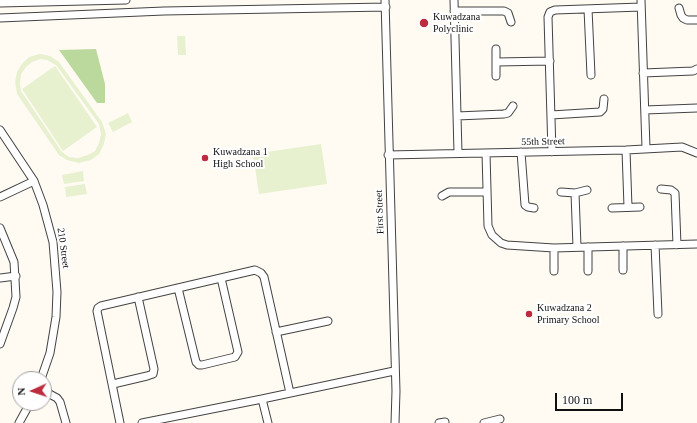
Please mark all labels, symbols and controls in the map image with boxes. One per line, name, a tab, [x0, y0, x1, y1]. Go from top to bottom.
place label: Kuwadzana Polyclinic	[433, 11, 480, 34]
marker: Kuwadzana Polyclinic	[418, 17, 430, 29]
street label: 55th Street	[521, 136, 565, 148]
place label: Kuwadzana 1 High School	[213, 146, 268, 170]
marker: Kuwadzana 1 High School	[200, 153, 210, 163]
street label: First Street	[373, 190, 387, 234]
street label: 210 Street	[54, 227, 72, 269]
place label: Kuwadzana 2 Primary School	[537, 302, 599, 326]
marker: Kuwadzana 2 Primary School	[524, 309, 534, 319]
north arrow	[12, 371, 52, 411]
scale bar	[557, 385, 625, 411]
text: N	[15, 387, 27, 396]
text: 100 m	[562, 393, 592, 407]

